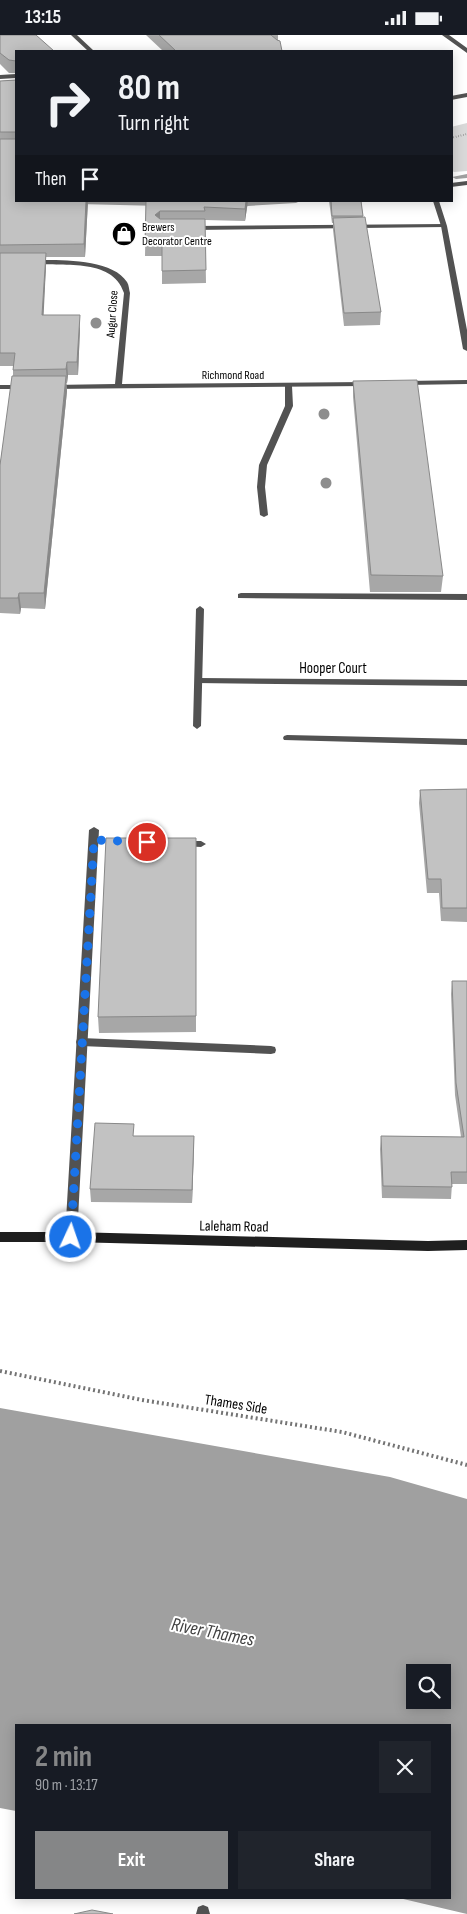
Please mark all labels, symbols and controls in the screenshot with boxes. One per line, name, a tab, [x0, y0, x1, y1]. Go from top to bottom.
text: 13:15	[25, 6, 61, 29]
text: 80 m	[118, 67, 180, 110]
icon: right	[35, 70, 100, 135]
text: Turn right	[118, 110, 189, 137]
icon: arrive	[76, 165, 104, 193]
text: Then	[35, 168, 66, 191]
place label: Brewers Decorator Centre	[142, 220, 212, 249]
shop icon: Brewers Decorator Centre	[111, 221, 137, 247]
street label: Augur Close	[103, 290, 122, 339]
street label: Richmond Road	[202, 368, 264, 383]
street label: Hooper Court	[299, 659, 367, 678]
pin	[126, 821, 168, 863]
icon: arrive	[133, 828, 161, 856]
position arrow	[44, 1210, 96, 1262]
street label: Laleham Road	[199, 1216, 269, 1237]
street label: Thames Side	[203, 1390, 269, 1419]
water label: River Thames	[169, 1613, 256, 1652]
map controls	[406, 1664, 451, 1709]
button: search	[406, 1664, 451, 1709]
text: 2 min	[35, 1739, 92, 1775]
button: close	[379, 1741, 431, 1793]
text: 90 m · 13:17	[35, 1776, 98, 1795]
button: Exit	[35, 1831, 228, 1889]
button: Share	[238, 1831, 431, 1889]

